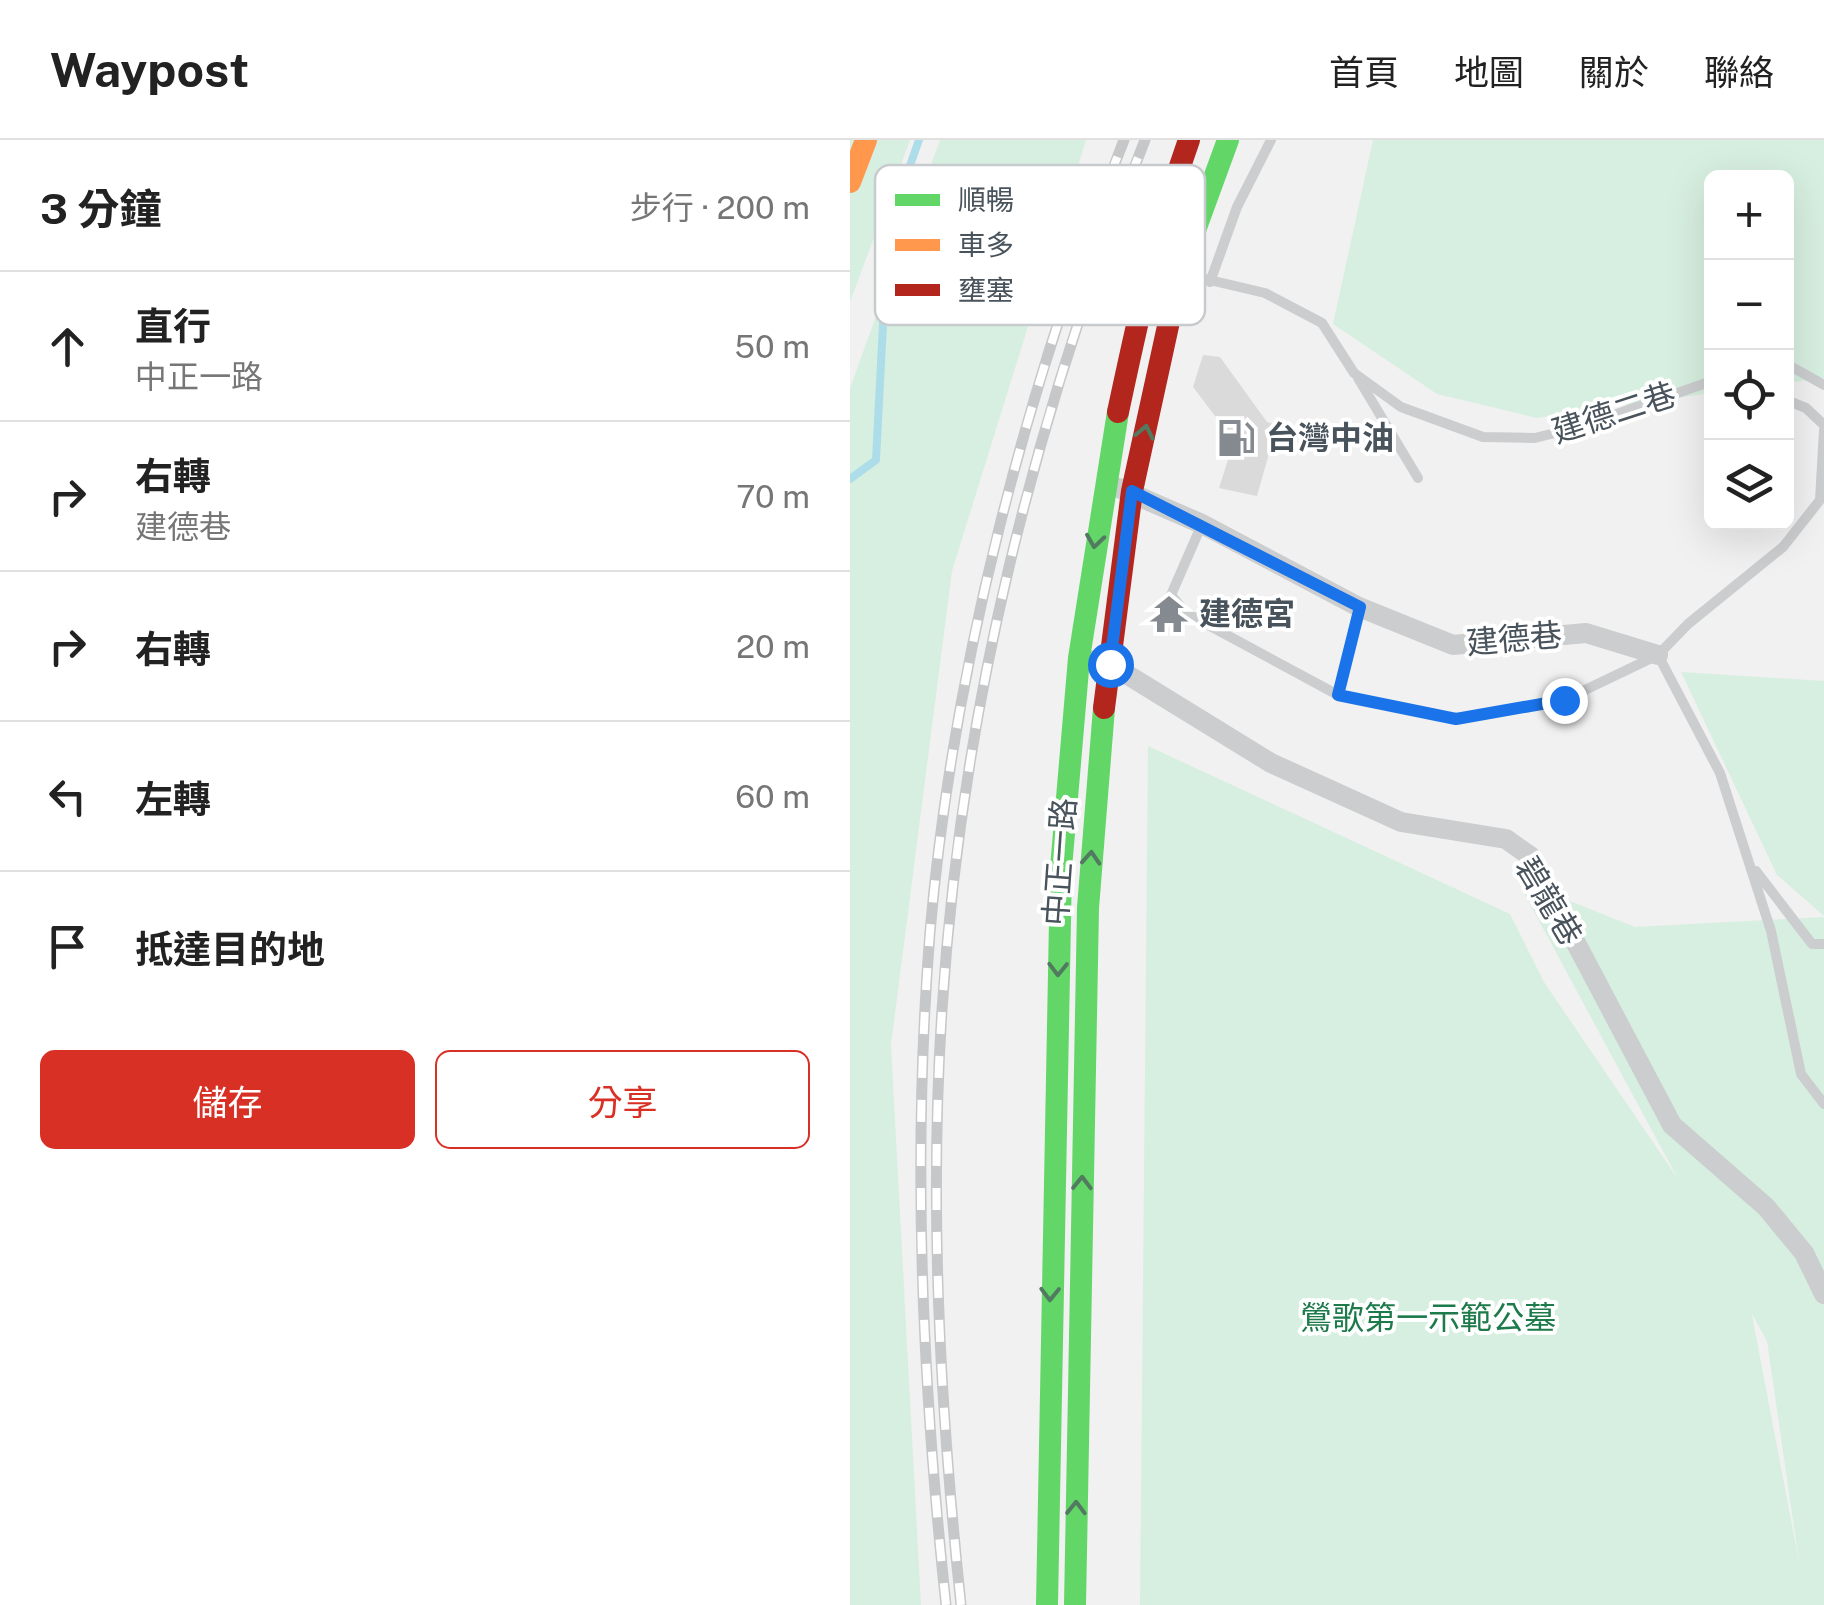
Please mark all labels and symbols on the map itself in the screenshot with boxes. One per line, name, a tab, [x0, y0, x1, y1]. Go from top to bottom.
legend	[875, 165, 1205, 325]
text: 順暢	[958, 183, 1014, 216]
text: 車多	[958, 228, 1014, 261]
text: 壅塞	[958, 273, 1014, 306]
street label: 建德二巷	[1547, 375, 1680, 450]
fuel station icon: 台灣中油	[1215, 417, 1257, 459]
place label: 台灣中油	[1266, 419, 1394, 456]
one-way arrow	[1133, 423, 1154, 440]
one-way arrow	[1086, 533, 1107, 549]
temple icon: 建德宮	[1148, 593, 1190, 635]
place label: 建德宮	[1199, 595, 1295, 632]
street label: 建德巷	[1465, 616, 1563, 661]
route start	[1088, 642, 1134, 688]
route end	[1542, 678, 1588, 724]
street label: 中正一路	[1037, 797, 1082, 927]
one-way arrow	[1080, 849, 1102, 865]
street label: 碧龍巷	[1509, 850, 1590, 951]
one-way arrow	[1048, 962, 1069, 978]
one-way arrow	[1072, 1174, 1093, 1190]
one-way arrow	[1040, 1286, 1061, 1302]
park label: 鶯歌第一示範公墓	[1300, 1299, 1556, 1336]
one-way arrow	[1065, 1499, 1086, 1515]

